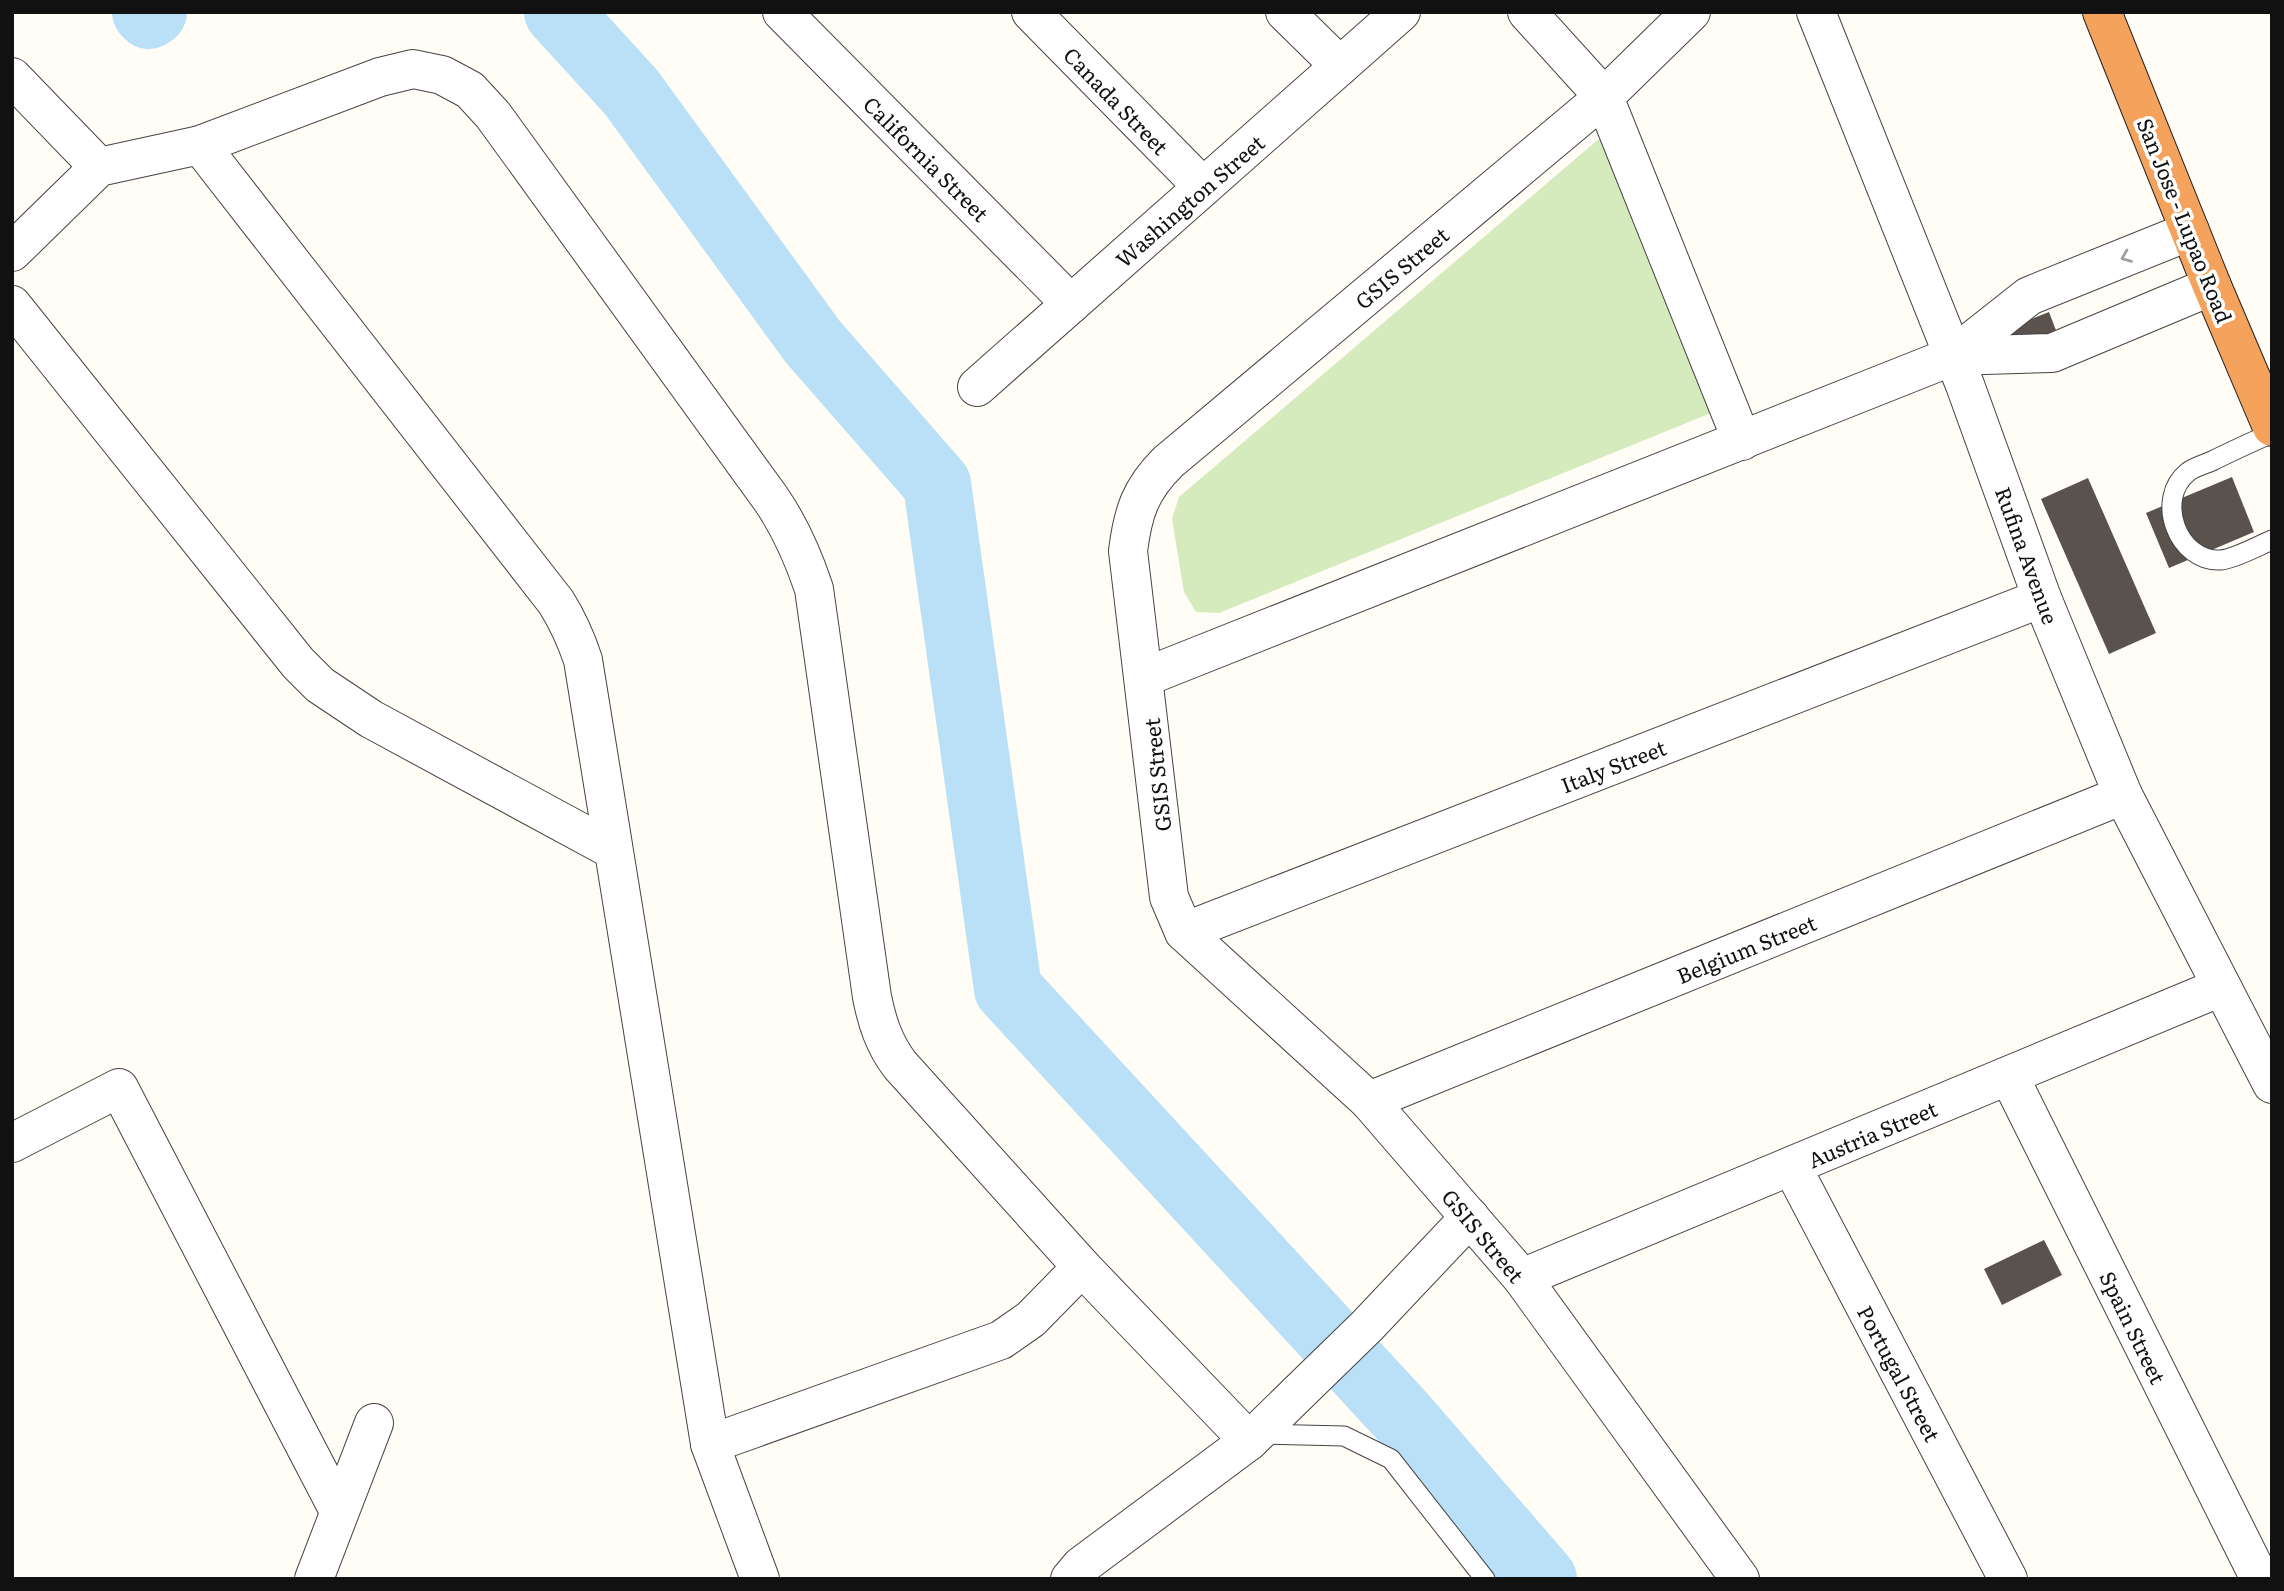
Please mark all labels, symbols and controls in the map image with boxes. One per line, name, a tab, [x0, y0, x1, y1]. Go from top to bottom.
street label: Canada Street	[1058, 39, 1177, 161]
street label: California Street	[857, 88, 997, 228]
street label: San Jose - Lupao Road	[2131, 113, 2241, 327]
street label: Washington Street	[1108, 126, 1271, 273]
street label: GSIS Street	[1347, 218, 1455, 315]
one-way arrow	[2121, 248, 2133, 262]
street label: Rufina Avenue	[1989, 482, 2067, 628]
street label: GSIS Street	[1135, 716, 1177, 833]
street label: Italy Street	[1556, 731, 1671, 799]
street label: Belgium Street	[1672, 906, 1821, 990]
street label: Austria Street	[1803, 1092, 1942, 1174]
street label: GSIS Street	[1436, 1181, 1533, 1289]
street label: Spain Street	[2093, 1265, 2175, 1389]
street label: Portugal Street	[1851, 1299, 1949, 1447]

